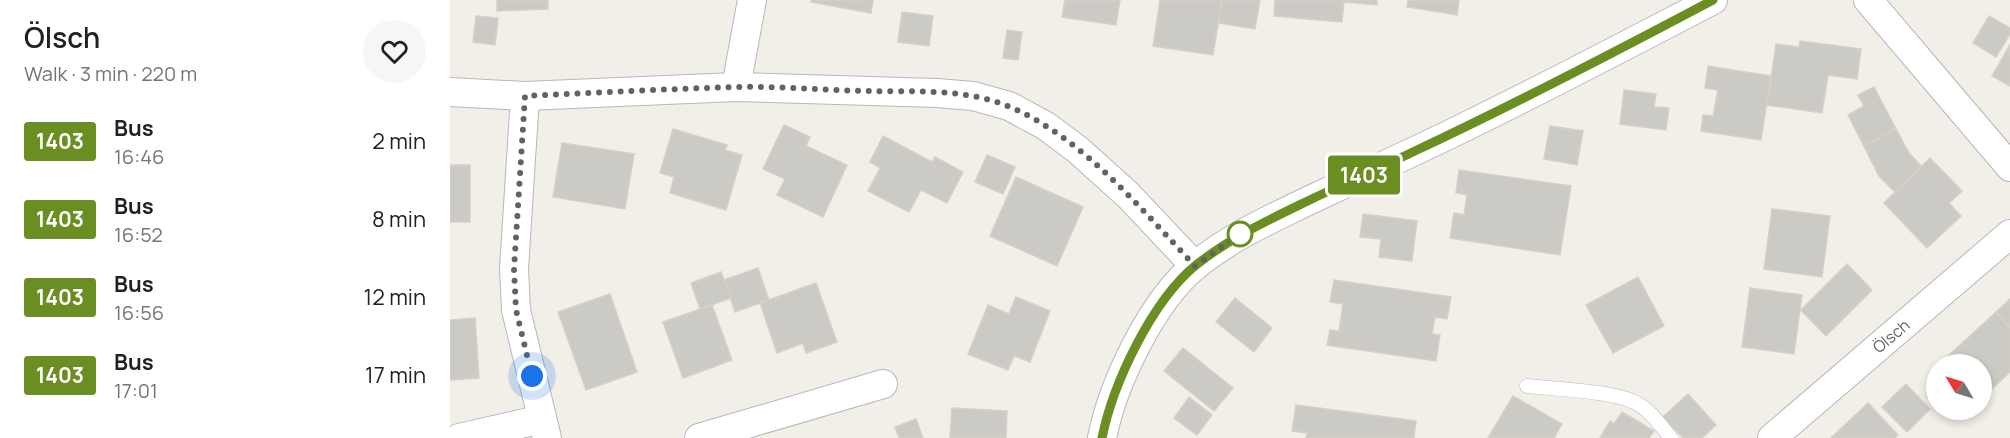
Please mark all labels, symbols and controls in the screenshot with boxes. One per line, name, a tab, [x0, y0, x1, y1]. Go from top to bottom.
text: Ölsch	[24, 18, 100, 56]
button: heart	[363, 20, 426, 83]
text: Walk · 3 min · 220 m	[24, 60, 197, 87]
text: Bus	[114, 113, 154, 143]
text: 2 min	[372, 126, 426, 156]
text: 1403	[36, 127, 84, 155]
text: 16:46	[114, 143, 164, 170]
line badge: 1403	[1322, 156, 1406, 195]
text: 1403	[1340, 161, 1388, 189]
text: Bus	[114, 191, 154, 221]
text: 8 min	[372, 204, 426, 234]
text: 1403	[36, 205, 84, 233]
text: 16:52	[114, 221, 163, 248]
unlabelled marker	[1227, 221, 1253, 247]
text: Bus	[114, 269, 154, 299]
text: 12 min	[364, 282, 426, 312]
text: 1403	[36, 283, 84, 311]
text: 16:56	[114, 299, 164, 326]
street label: Ölsch	[1868, 314, 1914, 358]
text: Bus	[114, 347, 154, 377]
north arrow	[1926, 354, 1992, 420]
map controls	[1926, 354, 1992, 420]
text: 17 min	[365, 360, 426, 390]
text: 1403	[36, 361, 84, 389]
your location	[517, 361, 547, 391]
text: 17:01	[114, 377, 158, 404]

